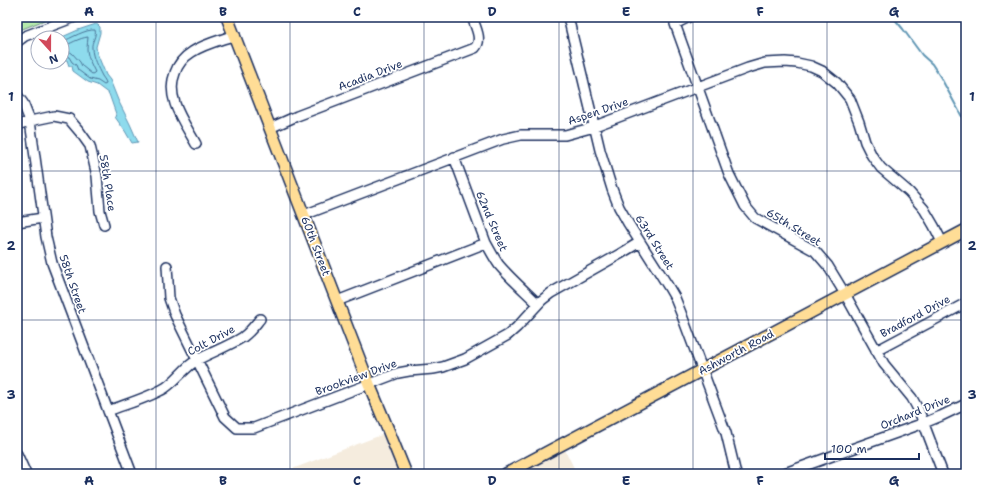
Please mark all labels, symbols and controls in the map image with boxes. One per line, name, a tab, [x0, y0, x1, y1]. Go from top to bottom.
text: A	[84, 3, 94, 20]
text: B	[219, 3, 227, 20]
text: C	[353, 3, 361, 20]
text: D	[487, 3, 497, 20]
text: E	[622, 3, 631, 20]
text: F	[756, 3, 764, 20]
text: G	[889, 3, 900, 20]
north arrow	[30, 30, 70, 70]
text: N	[46, 50, 60, 68]
street label: Acadia Drive	[336, 56, 404, 95]
text: 1	[8, 88, 14, 105]
text: 1	[969, 88, 975, 105]
street label: Aspen Drive	[566, 94, 630, 129]
street label: 58th Place	[96, 154, 119, 213]
street label: 62nd Street	[472, 189, 511, 254]
street label: 65th Street	[763, 205, 824, 250]
street label: 63rd Street	[632, 212, 678, 273]
street label: 60th Street	[297, 214, 334, 278]
text: 2	[6, 237, 16, 254]
text: 2	[967, 237, 977, 254]
street label: 58th Street	[55, 253, 90, 316]
street label: Bradford Drive	[878, 292, 953, 341]
street label: Colt Drive	[185, 322, 238, 359]
street label: Ashworth Road	[696, 326, 777, 379]
street label: Brookview Drive	[313, 356, 399, 399]
text: 3	[6, 386, 16, 403]
text: 3	[967, 386, 977, 403]
street label: Orchard Drive	[878, 392, 952, 433]
scale bar	[825, 435, 919, 461]
text: 100 m	[831, 441, 867, 457]
text: A	[84, 472, 94, 489]
text: B	[219, 472, 227, 489]
text: C	[353, 472, 361, 489]
text: D	[487, 472, 497, 489]
text: E	[622, 472, 631, 489]
text: F	[756, 472, 764, 489]
text: G	[889, 472, 900, 489]

